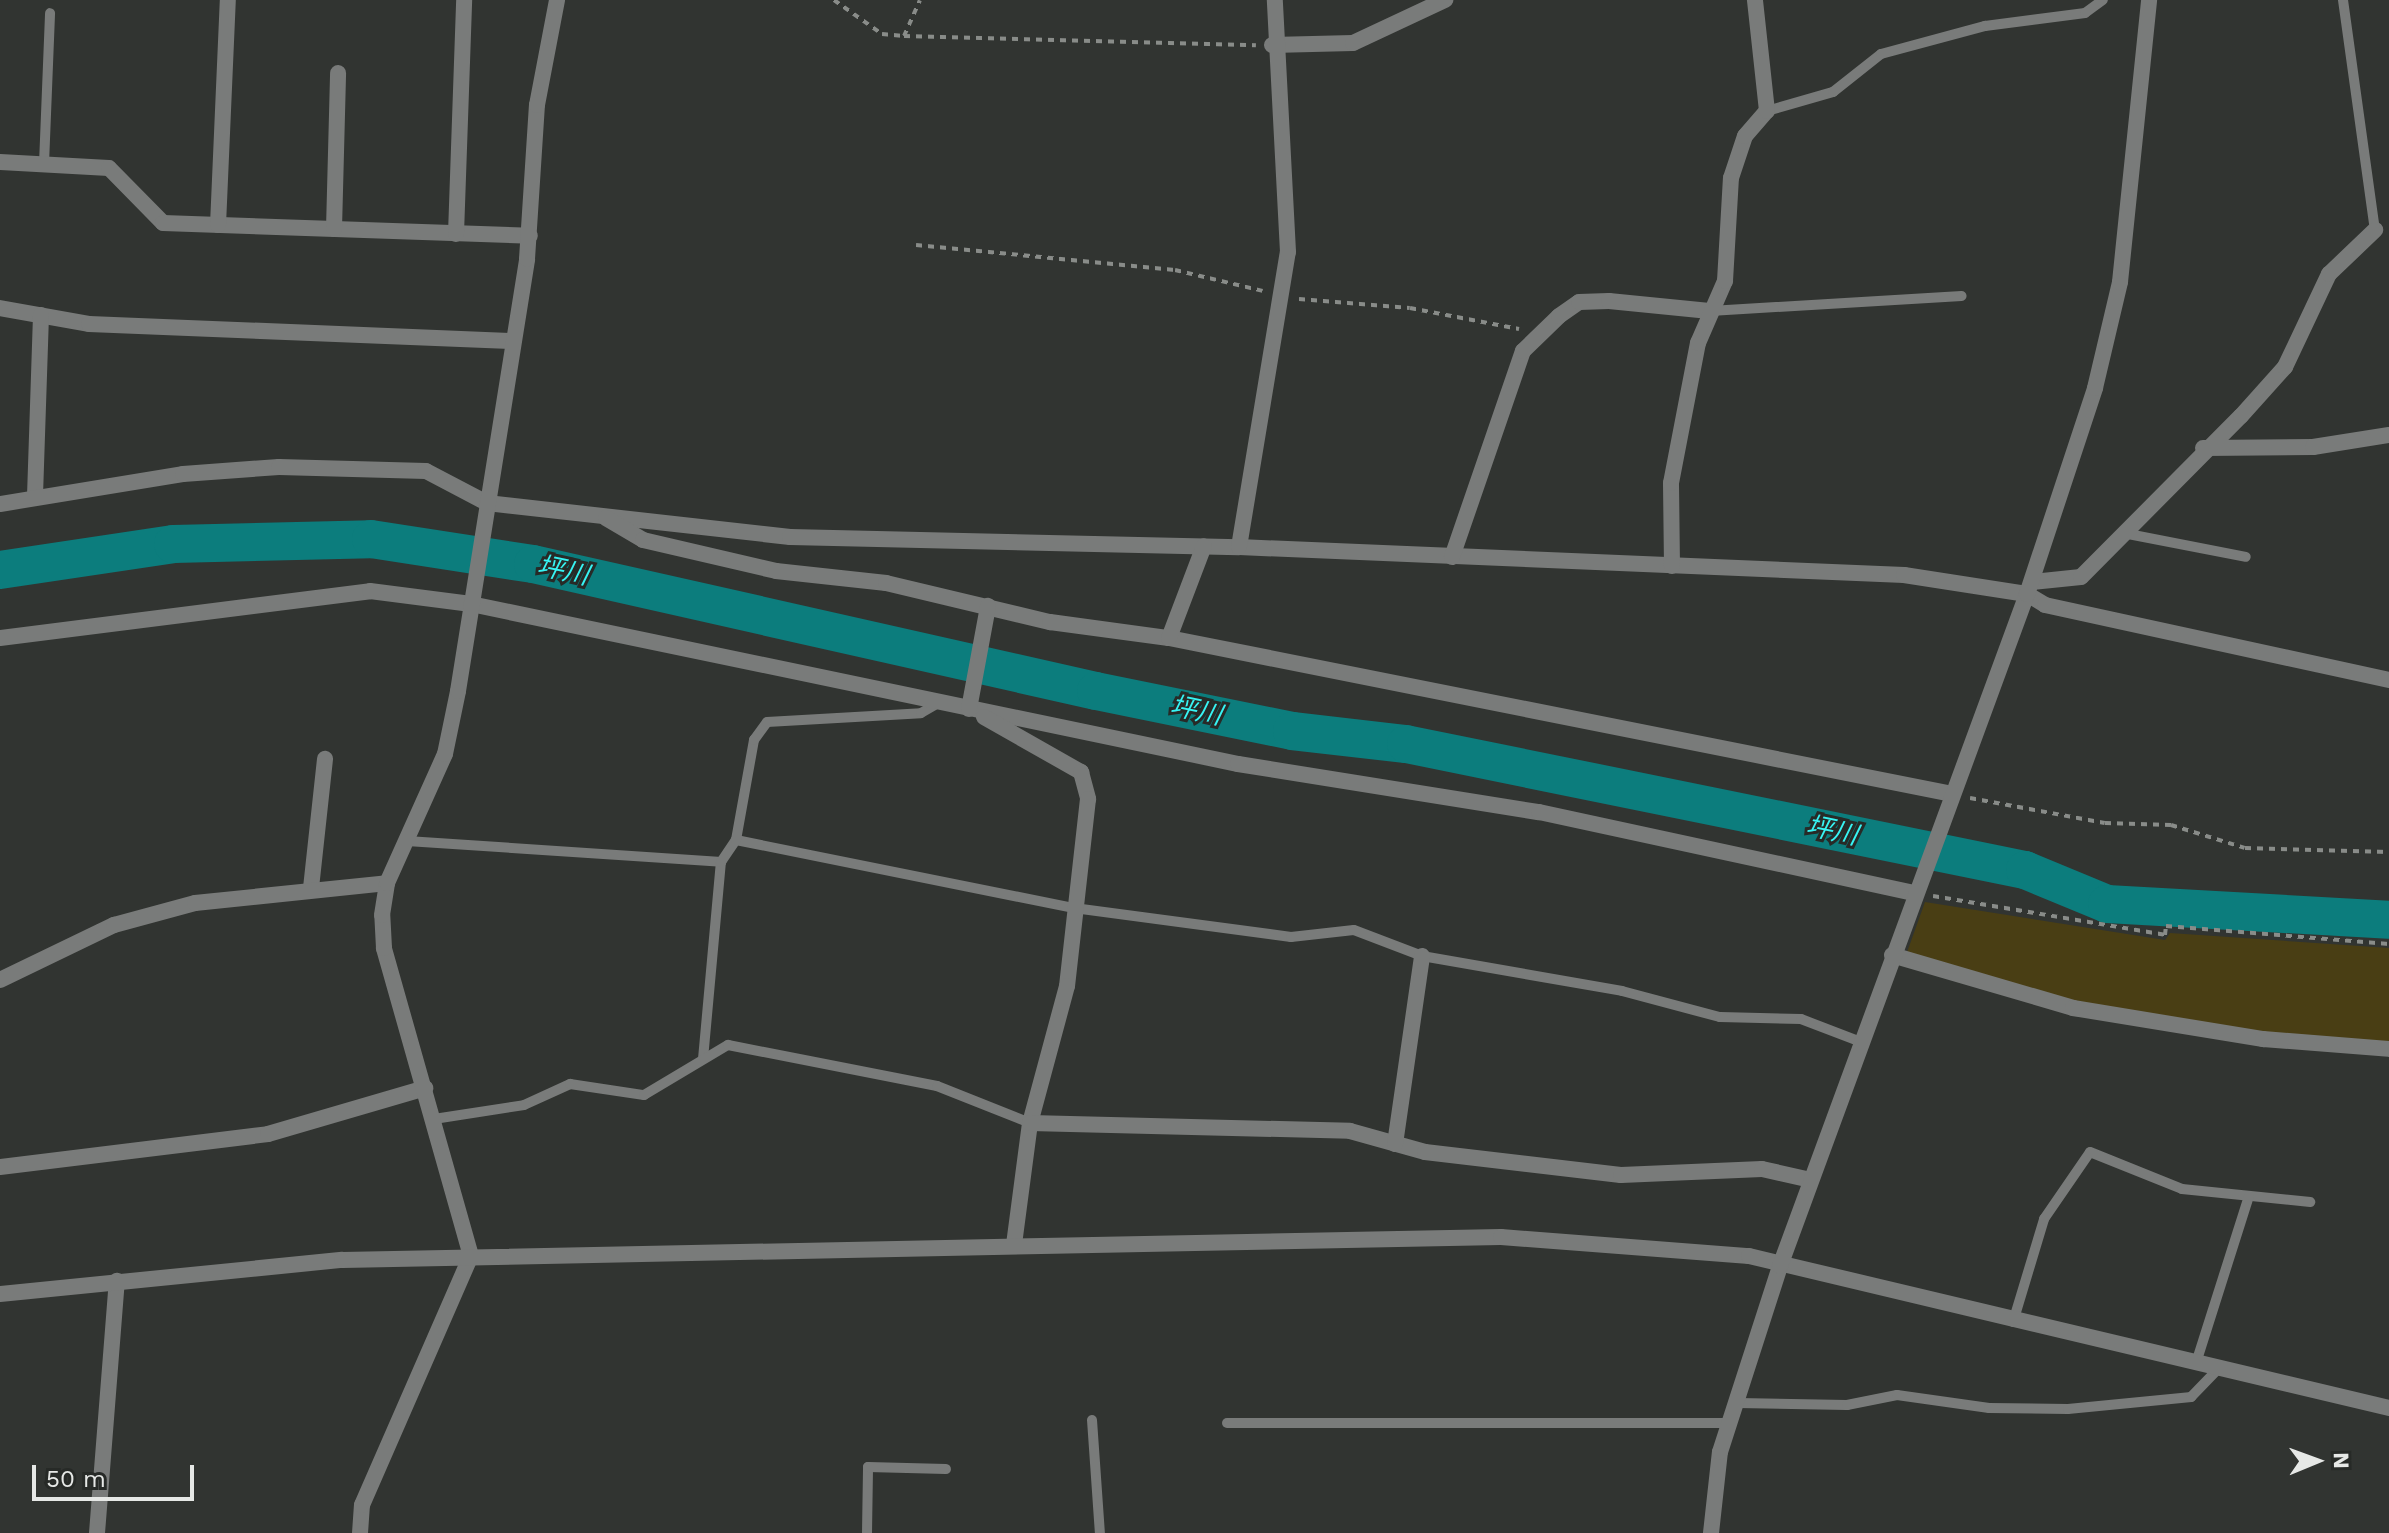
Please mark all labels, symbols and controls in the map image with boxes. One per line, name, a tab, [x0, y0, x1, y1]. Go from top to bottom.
water label: 坪川	[534, 550, 592, 592]
water label: 坪川	[1167, 690, 1225, 732]
water label: 坪川	[1803, 810, 1861, 852]
north arrow	[2277, 1421, 2357, 1501]
scale bar	[36, 1449, 198, 1499]
text: N	[2329, 1452, 2354, 1469]
text: 50 m	[46, 1465, 106, 1493]

